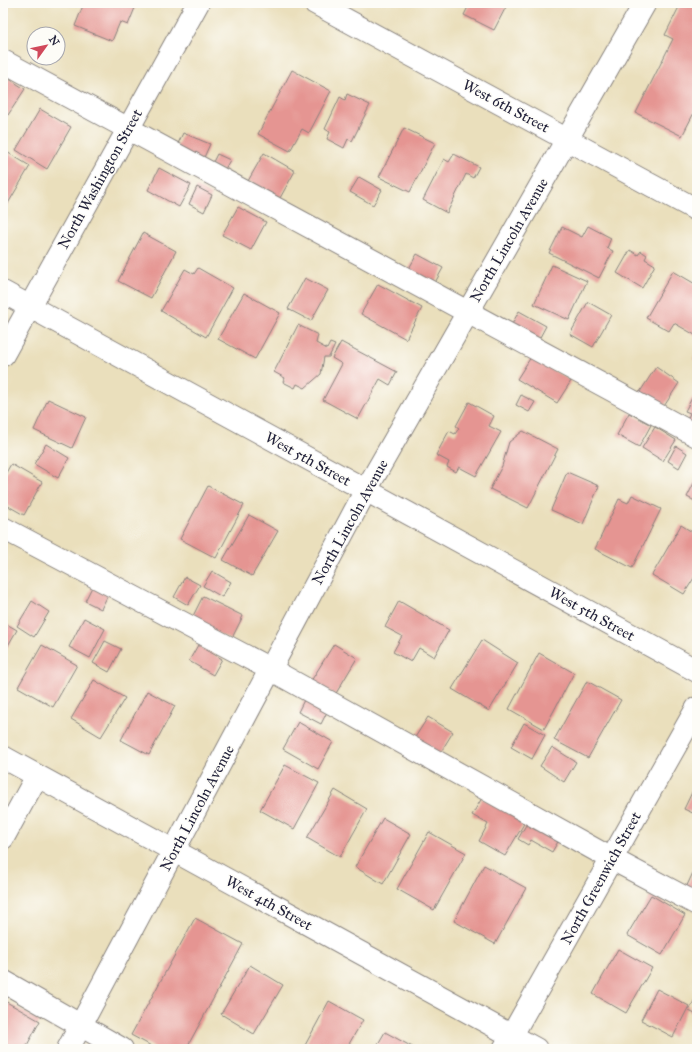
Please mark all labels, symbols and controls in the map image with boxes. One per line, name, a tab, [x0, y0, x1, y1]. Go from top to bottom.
north arrow	[26, 26, 66, 66]
text: N	[46, 33, 62, 49]
street label: West 6th Street	[460, 76, 553, 137]
street label: North Washington Street	[54, 105, 146, 252]
street label: North Lincoln Avenue	[466, 175, 552, 305]
street label: West 5th Street	[262, 428, 355, 490]
street label: North Lincoln Avenue	[308, 456, 392, 588]
street label: West 5th Street	[546, 583, 639, 645]
street label: North Lincoln Avenue	[156, 742, 238, 874]
street label: North Greenwich Street	[557, 808, 645, 947]
street label: West 4th Street	[222, 872, 316, 935]

